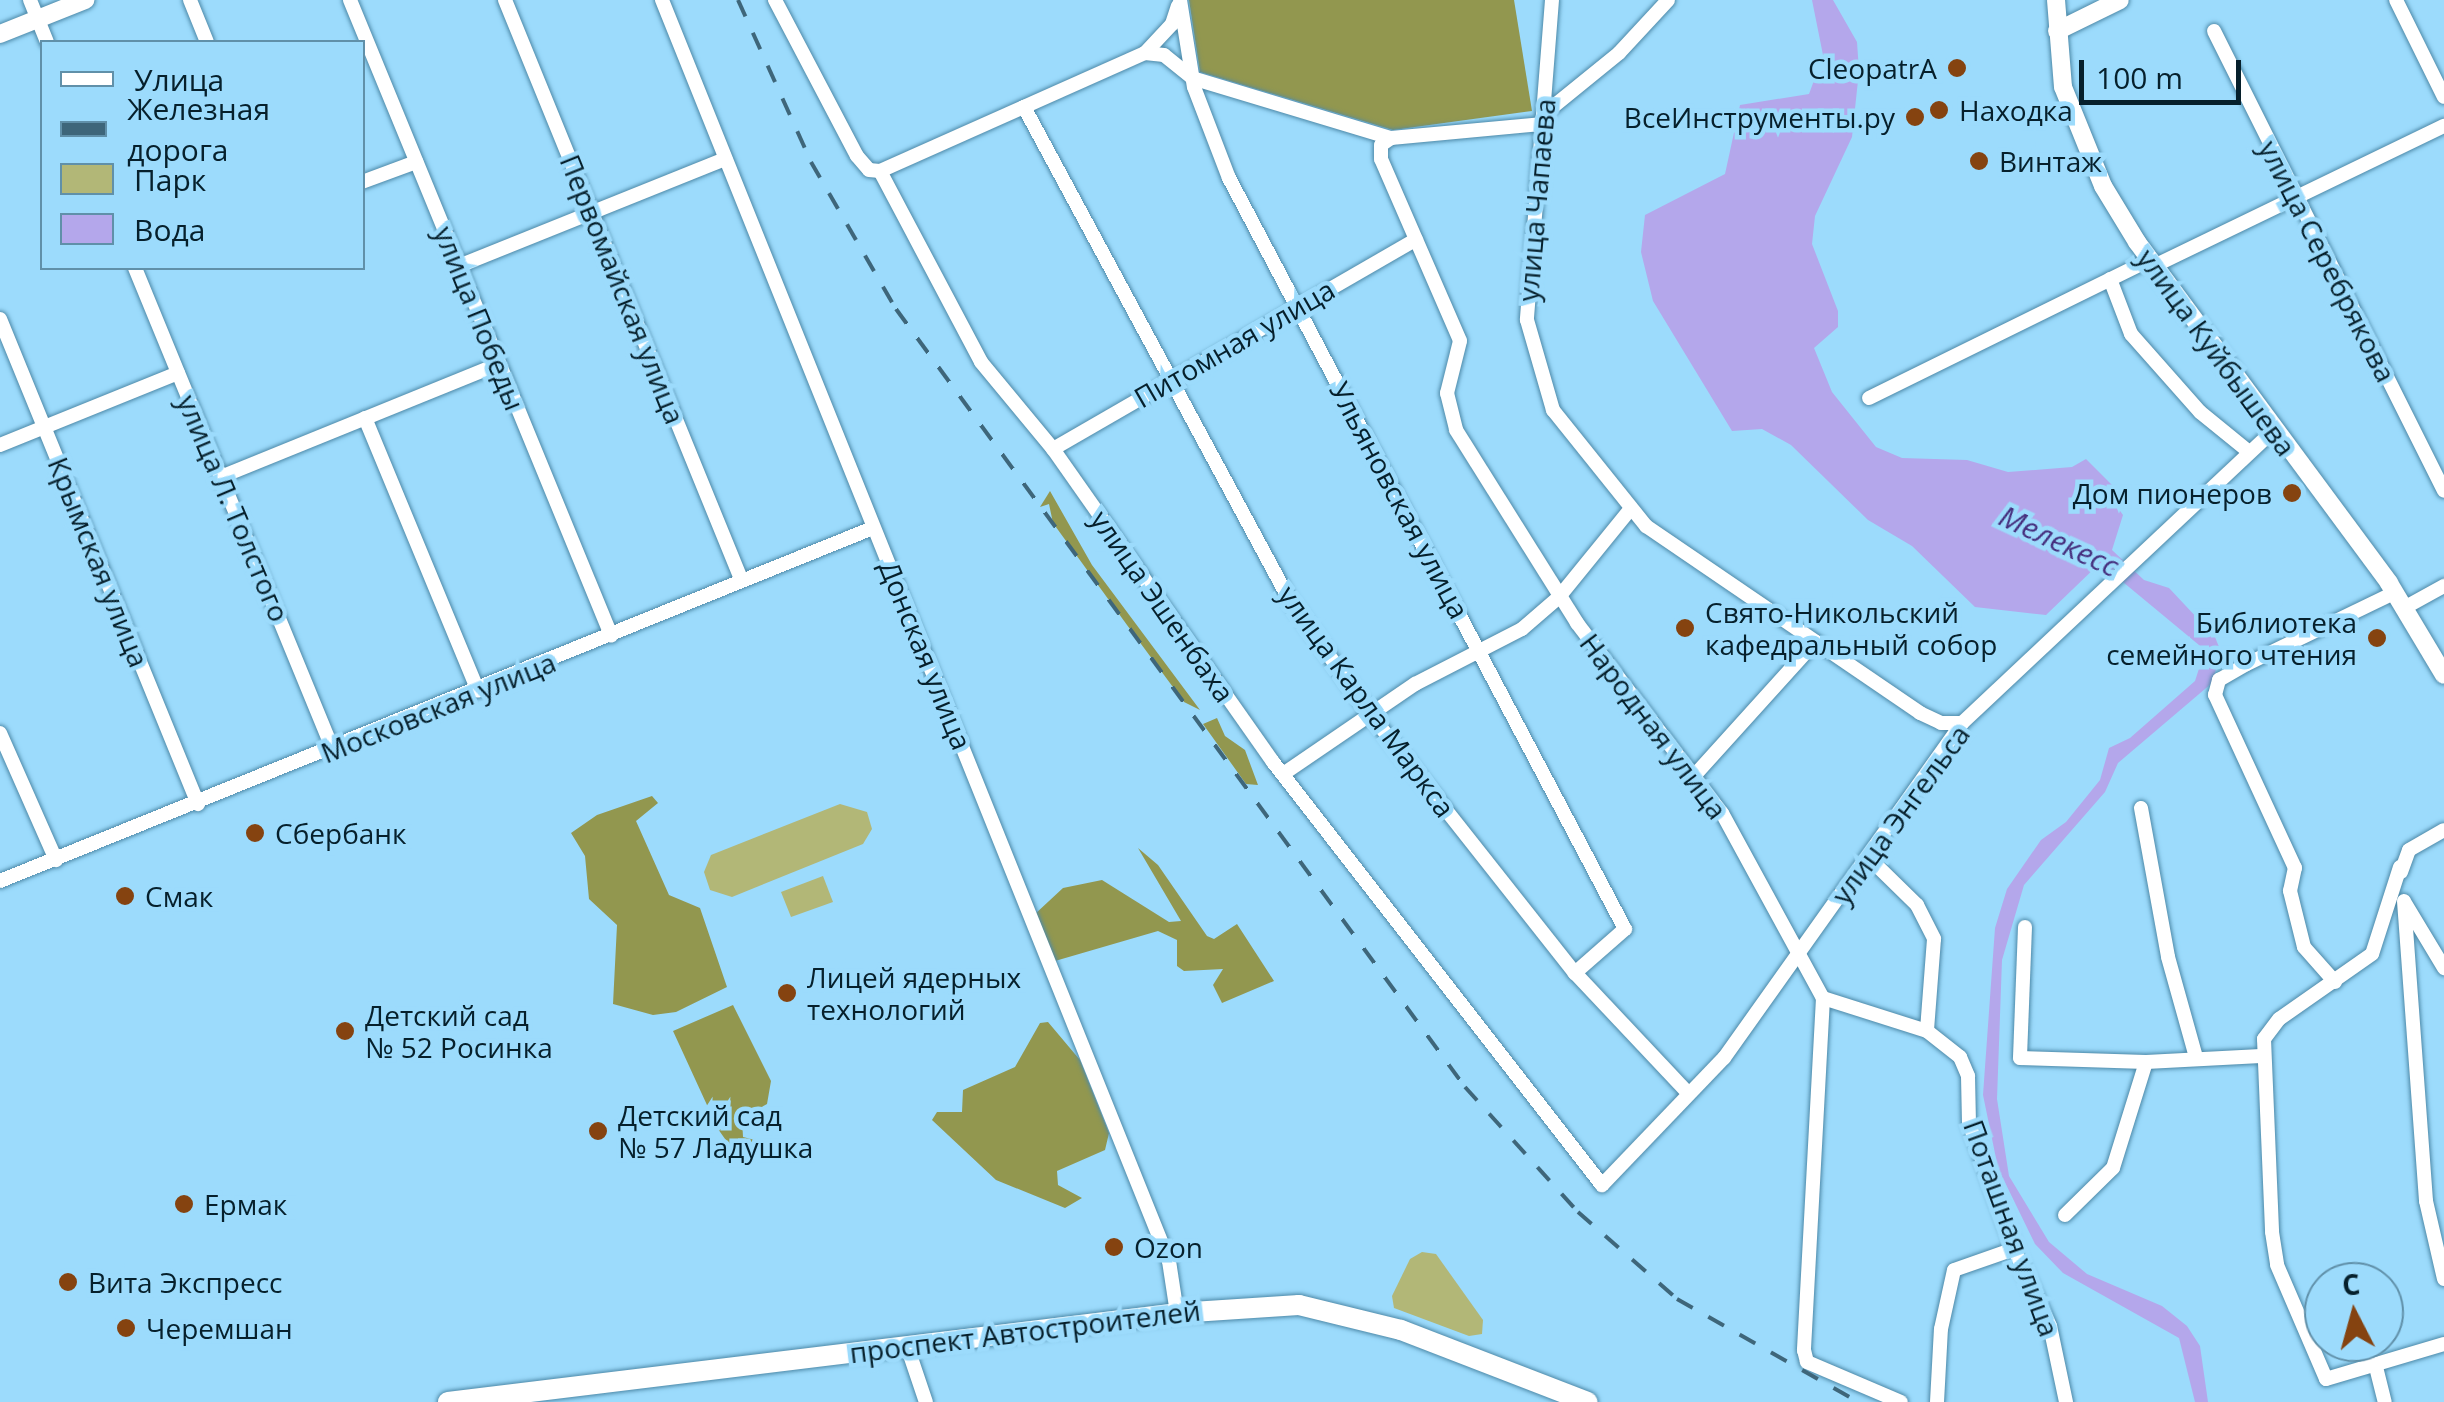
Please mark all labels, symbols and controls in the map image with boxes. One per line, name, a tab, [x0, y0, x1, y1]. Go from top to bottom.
legend	[40, 40, 365, 270]
scale bar	[2084, 40, 2246, 102]
place label: CleopatrA	[1808, 51, 1937, 85]
marker: CleopatrA	[1946, 57, 1968, 79]
text: 100 m	[2096, 57, 2183, 98]
text: Улица	[134, 59, 224, 100]
text: Железная дорога	[127, 88, 270, 170]
place label: Находка	[1959, 93, 2073, 127]
street label: улица Чапаева	[1510, 97, 1562, 303]
marker: Находка	[1928, 99, 1950, 121]
place label: ВсеИнструменты.ру	[1624, 100, 1895, 134]
marker: ВсеИнструменты.ру	[1904, 106, 1926, 128]
street label: улица Серебрякова	[2253, 135, 2403, 387]
place label: Винтаж	[1999, 144, 2102, 178]
street label: Первомайская улица	[554, 150, 692, 428]
marker: Винтаж	[1968, 150, 1990, 172]
text: Парк	[134, 159, 206, 200]
text: Вода	[134, 209, 205, 250]
street label: улица Победы	[428, 221, 532, 415]
street label: улица Куйбышева	[2131, 242, 2303, 462]
street label: Питомная улица	[1128, 272, 1340, 414]
street label: Ульяновская улица	[1323, 376, 1477, 624]
street label: улица Л. Толстого	[171, 390, 297, 626]
street label: Крымская улица	[42, 452, 156, 672]
place label: Дом пионеров	[2073, 476, 2272, 510]
marker: Дом пионеров	[2281, 482, 2303, 504]
water label: Мелекесс	[1994, 498, 2124, 584]
street label: улица Эшенбаха	[1084, 504, 1242, 708]
street label: Донская улица	[873, 556, 979, 754]
street label: улица Карла Маркса	[1272, 579, 1462, 823]
place label: Свято-Никольский кафедральный собор	[1705, 595, 1997, 661]
place label: Библиотека семейного чтения	[2106, 605, 2357, 671]
marker: Свято-Никольский кафедральный собор	[1674, 617, 1696, 639]
street label: Народная улица	[1573, 627, 1735, 825]
marker: Библиотека семейного чтения	[2366, 627, 2388, 649]
street label: Московская улица	[316, 645, 560, 769]
street label: улица Энгельса	[1824, 718, 1976, 910]
place label: Сбербанк	[275, 816, 407, 850]
marker: Сбербанк	[244, 822, 266, 844]
place label: Смак	[145, 879, 213, 913]
marker: Смак	[114, 885, 136, 907]
place label: Лицей ядерных технологий	[807, 960, 1021, 1026]
marker: Лицей ядерных технологий	[776, 982, 798, 1004]
place label: Детский сад № 52 Росинка	[365, 998, 553, 1064]
marker: Детский сад № 52 Росинка	[334, 1020, 356, 1042]
place label: Детский сад № 57 Ладушка	[618, 1098, 813, 1164]
street label: Поташная улица	[1957, 1115, 2067, 1341]
marker: Детский сад № 57 Ладушка	[587, 1120, 609, 1142]
place label: Ермак	[204, 1187, 287, 1221]
marker: Ермак	[173, 1193, 195, 1215]
place label: Ozon	[1134, 1230, 1203, 1264]
marker: Ozon	[1103, 1236, 1125, 1258]
north arrow	[2304, 1262, 2404, 1362]
text: С	[2340, 1264, 2362, 1304]
place label: Вита Экспресс	[88, 1265, 282, 1299]
marker: Вита Экспресс	[57, 1271, 79, 1293]
street label: проспект Автостроителей	[848, 1293, 1202, 1369]
place label: Черемшан	[146, 1311, 293, 1345]
marker: Черемшан	[115, 1317, 137, 1339]

